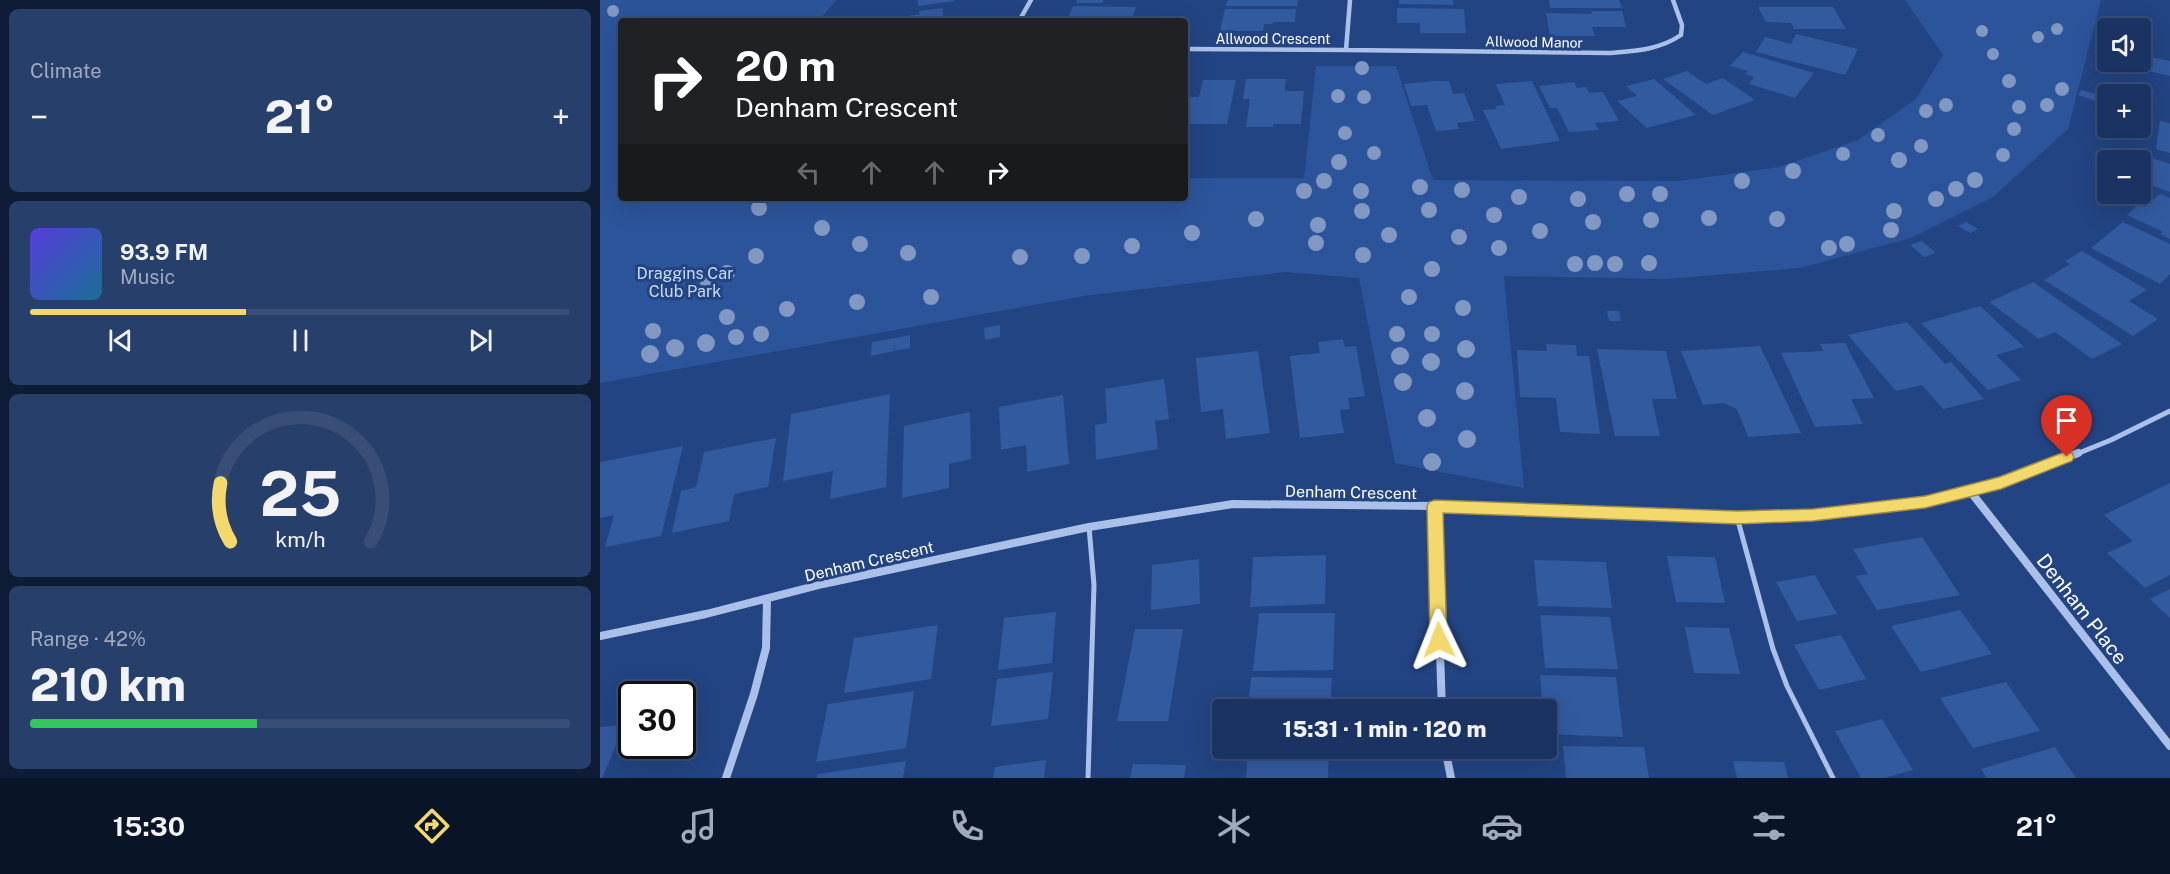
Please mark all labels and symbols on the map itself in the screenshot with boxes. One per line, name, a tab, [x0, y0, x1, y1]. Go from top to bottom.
street label: Allwood Crescent	[1216, 31, 1330, 47]
street label: Allwood Manor	[1485, 33, 1583, 51]
park label: Draggins Car Club Park	[637, 264, 733, 301]
pin	[2041, 395, 2092, 457]
street label: Denham Crescent	[1285, 482, 1417, 503]
street label: Denham Crescent	[803, 537, 936, 586]
street label: Denham Place	[2031, 549, 2133, 669]
position arrow	[1407, 608, 1471, 672]
speed limit sign: 30	[618, 681, 696, 759]

